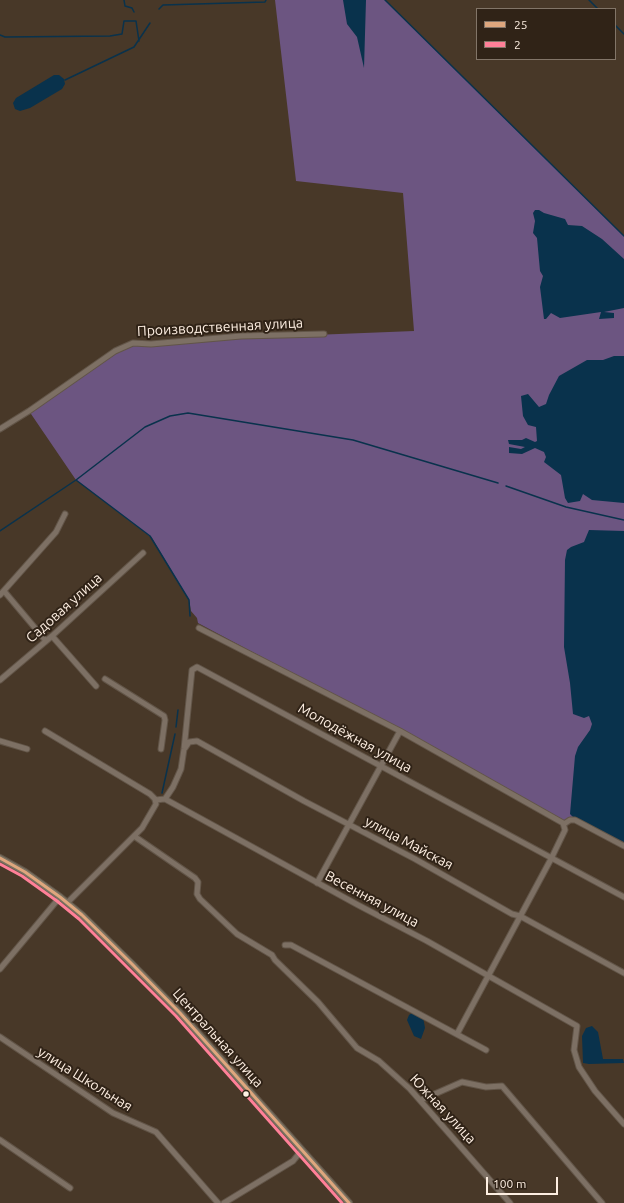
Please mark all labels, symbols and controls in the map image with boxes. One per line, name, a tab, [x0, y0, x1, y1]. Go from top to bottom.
legend	[476, 8, 616, 60]
text: 25	[514, 18, 528, 31]
text: 2	[514, 38, 521, 51]
street label: Производственная улица	[137, 314, 303, 340]
street label: Садовая улица	[23, 570, 105, 646]
street label: Молодёжная улица	[295, 700, 415, 776]
street label: улица Майская	[362, 813, 456, 873]
street label: Весенняя улица	[322, 867, 422, 931]
street label: Центральная улица	[169, 985, 267, 1091]
street label: улица Школьная	[35, 1043, 135, 1115]
street label: Южная улица	[406, 1071, 480, 1147]
unlabelled marker	[241, 1089, 251, 1099]
scale bar	[488, 1169, 560, 1195]
text: 100 m	[493, 1177, 526, 1190]

